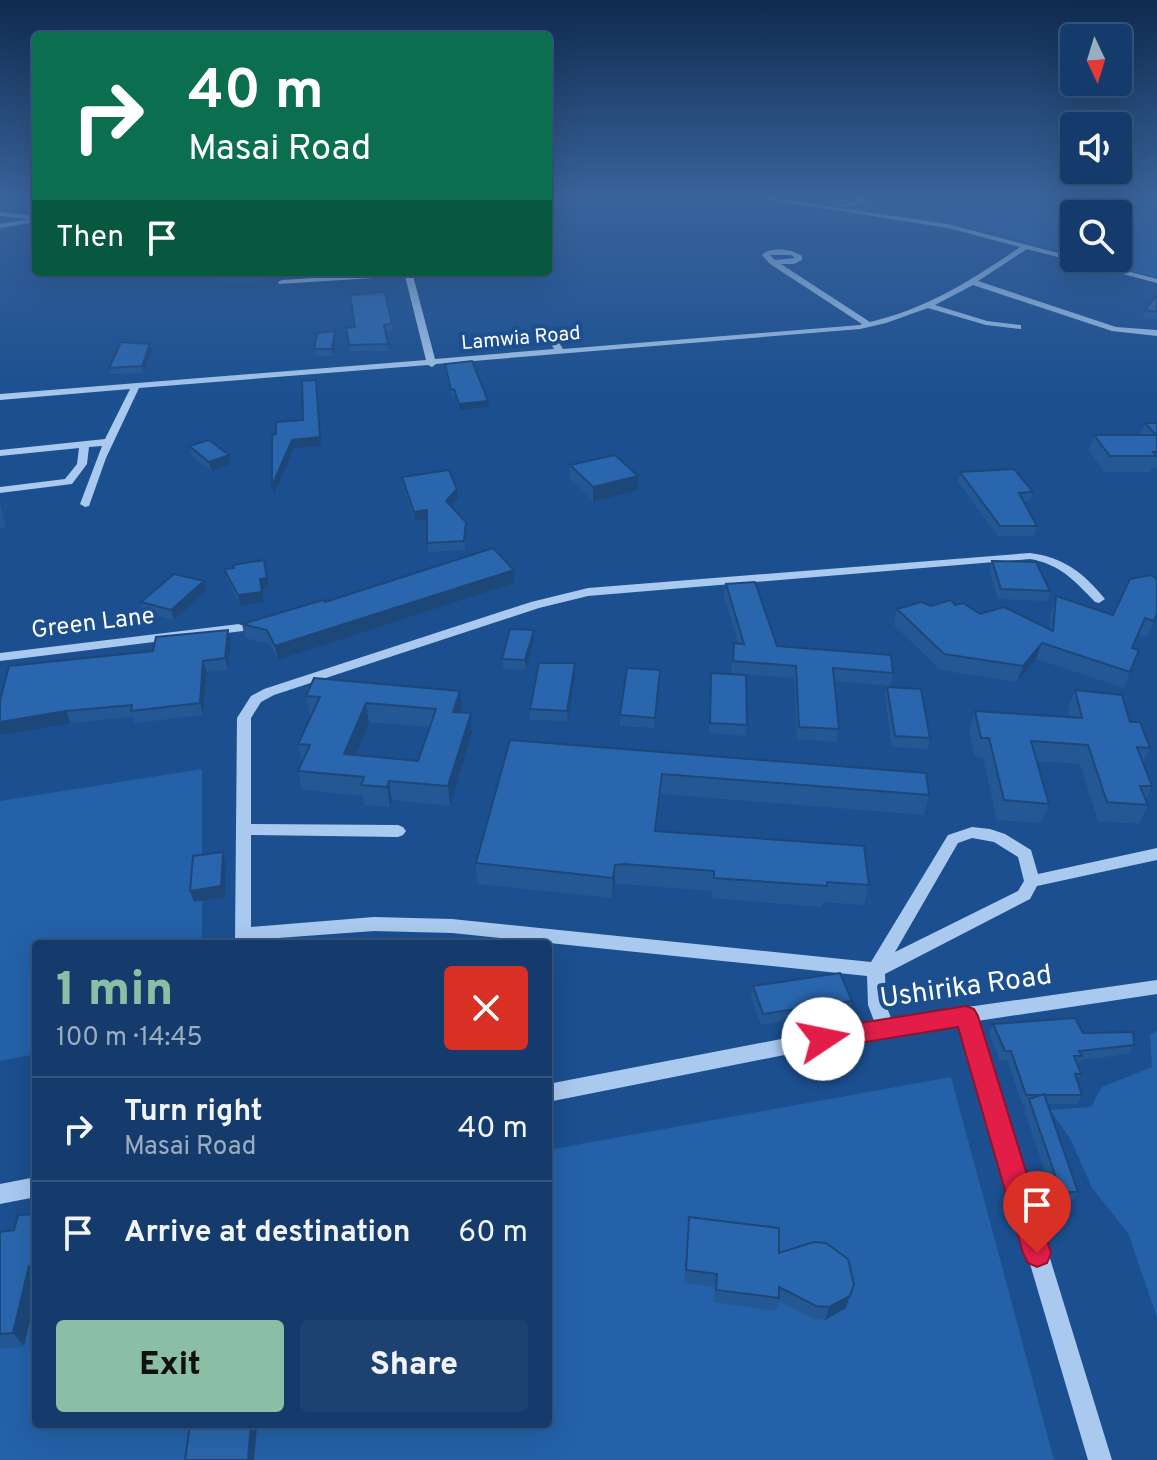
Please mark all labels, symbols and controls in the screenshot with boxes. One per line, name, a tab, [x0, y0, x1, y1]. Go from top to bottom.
north arrow	[1060, 24, 1132, 96]
map controls	[1060, 24, 1132, 272]
text: 40 m	[188, 58, 324, 128]
icon: right	[56, 64, 160, 168]
button: sound	[1060, 112, 1132, 184]
text: Masai Road	[188, 127, 371, 173]
button: search	[1060, 200, 1132, 272]
icon: arrive	[140, 216, 184, 260]
text: Then	[56, 220, 124, 257]
street label: Lamwia Road	[460, 321, 582, 357]
street label: Green Lane	[30, 602, 156, 646]
street label: Ushirika Road	[878, 958, 1054, 1018]
text: 1 min	[56, 962, 173, 1022]
button: close	[444, 966, 528, 1050]
position arrow	[781, 997, 865, 1081]
text: 100 m · 14:45	[56, 1022, 203, 1055]
text: Turn right	[124, 1094, 262, 1131]
icon: right	[56, 1107, 100, 1151]
text: 40 m	[458, 1111, 528, 1148]
text: Masai Road	[124, 1131, 256, 1164]
pin	[1003, 1171, 1071, 1253]
icon: arrive	[1015, 1183, 1059, 1227]
icon: arrive	[56, 1211, 100, 1255]
text: Arrive at destination	[124, 1215, 410, 1252]
text: 60 m	[458, 1215, 528, 1252]
button: Exit	[56, 1320, 284, 1412]
button: Share	[300, 1320, 528, 1412]

